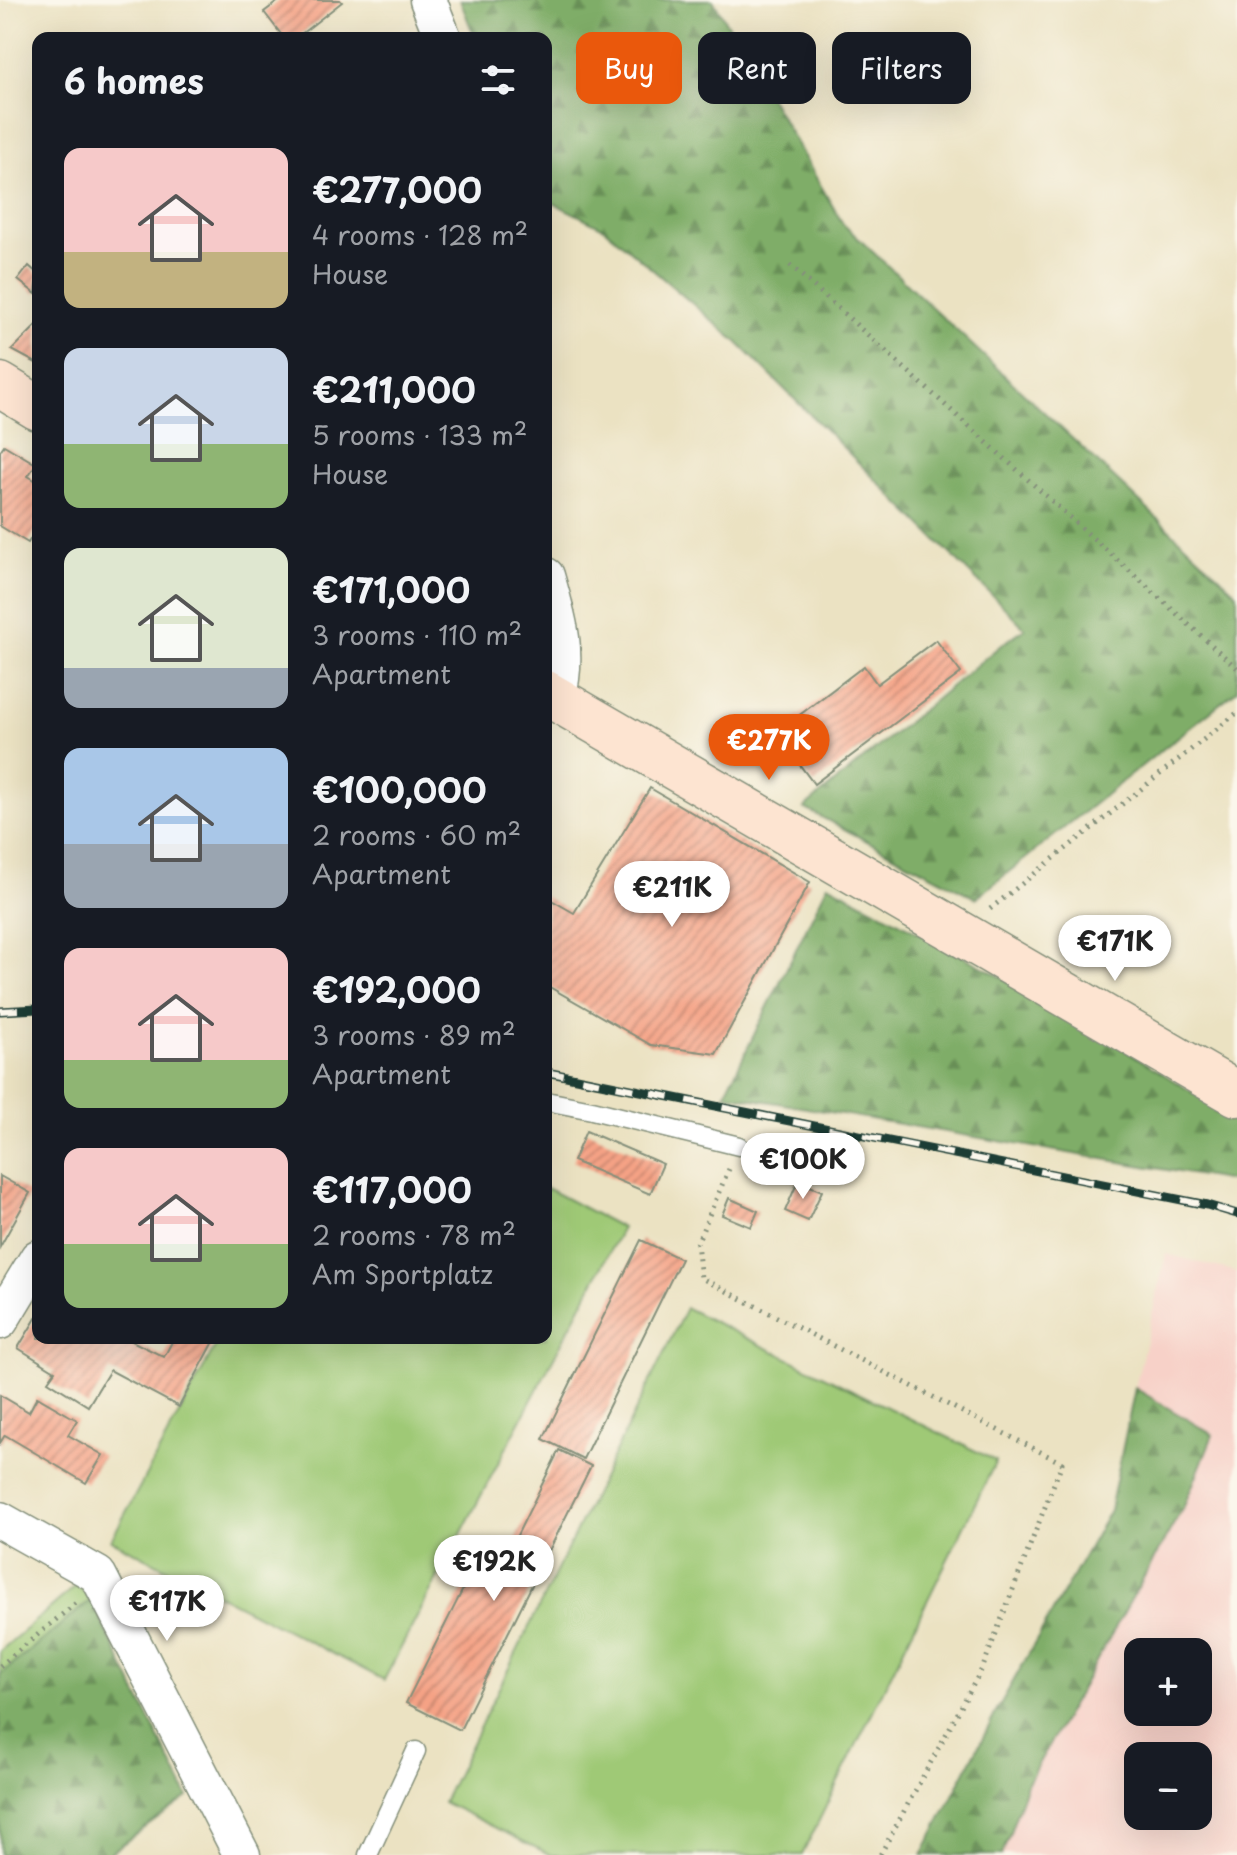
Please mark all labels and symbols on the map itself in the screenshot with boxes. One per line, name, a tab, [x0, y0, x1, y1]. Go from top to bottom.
pin: €277K	[713, 714, 825, 782]
pin: €211K	[616, 861, 728, 929]
pin: €171K	[1059, 915, 1171, 983]
pin: €100K	[747, 1133, 859, 1201]
pin: €192K	[438, 1535, 550, 1603]
pin: €117K	[111, 1575, 223, 1643]

